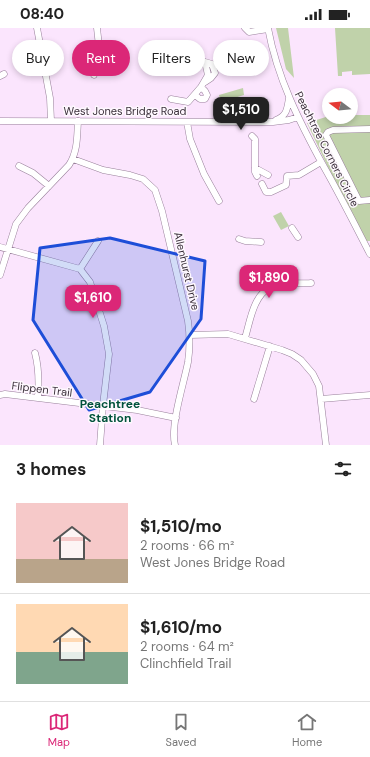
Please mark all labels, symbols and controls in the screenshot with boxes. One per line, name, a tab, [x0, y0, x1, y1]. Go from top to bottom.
text: 08:40	[20, 4, 64, 24]
chip: Buy	[12, 40, 64, 76]
chip: Rent	[72, 40, 130, 76]
chip: Filters	[138, 40, 205, 76]
chip: New	[213, 40, 269, 76]
north arrow	[322, 88, 358, 124]
map controls	[322, 88, 358, 124]
street label: Peachtree Corners Circle	[292, 89, 362, 209]
pin: $1,510	[208, 97, 274, 131]
text: $1,510	[222, 101, 260, 118]
street label: West Jones Bridge Road	[64, 104, 187, 118]
street label: Allenhurst Drive	[171, 230, 203, 312]
pin: $1,890	[236, 265, 302, 299]
text: $1,890	[248, 269, 290, 286]
pin: $1,610	[60, 285, 126, 319]
text: $1,610	[74, 289, 112, 306]
street label: Flippen Trail	[11, 378, 73, 400]
district label: Peachtree Station	[80, 396, 140, 426]
text: 3 homes	[16, 458, 86, 480]
icon: filters	[332, 458, 354, 480]
text: $1,510/mo	[140, 515, 222, 537]
icon: home	[48, 519, 96, 567]
text: 2 rooms · 66 m²	[140, 537, 234, 554]
text: West Jones Bridge Road	[140, 554, 285, 571]
text: $1,610/mo	[140, 616, 222, 638]
icon: home	[48, 620, 96, 668]
text: 2 rooms · 64 m²	[140, 638, 234, 655]
text: Clinchfield Trail	[140, 655, 231, 672]
tab: Map	[48, 711, 70, 749]
tab: Saved	[166, 711, 196, 749]
tab: Home	[292, 711, 322, 749]

